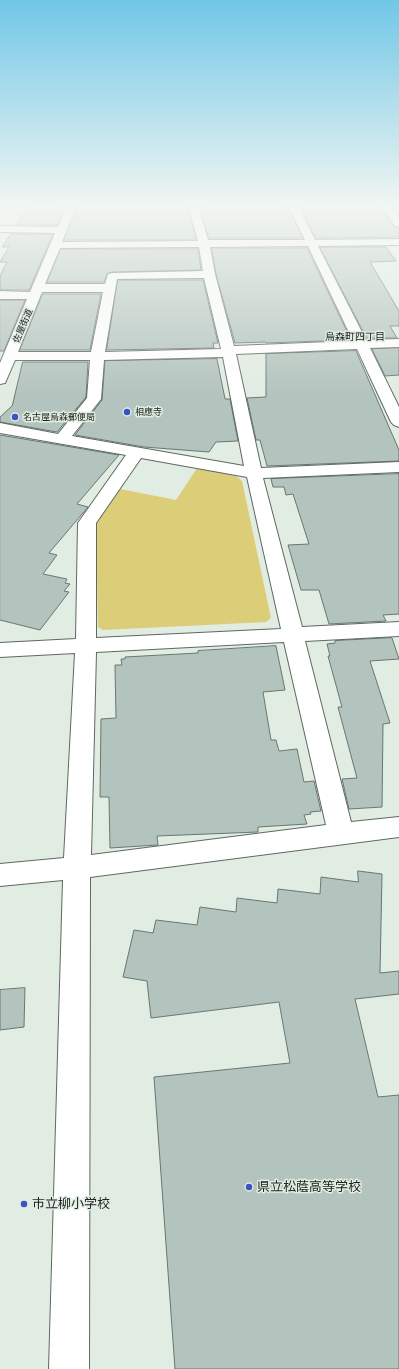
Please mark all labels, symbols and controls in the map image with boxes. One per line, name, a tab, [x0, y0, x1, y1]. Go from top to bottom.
street label: 佐屋街道	[11, 307, 35, 345]
district label: 烏森町四丁目	[325, 331, 385, 343]
marker: 相應寺	[122, 407, 132, 417]
place label: 相應寺	[135, 407, 162, 417]
marker: 名古屋烏森郵便局	[10, 412, 20, 422]
place label: 名古屋烏森郵便局	[23, 412, 95, 422]
place label: 県立松蔭高等学校	[257, 1179, 361, 1195]
marker: 県立松蔭高等学校	[244, 1182, 254, 1192]
place label: 市立柳小学校	[32, 1196, 110, 1212]
marker: 市立柳小学校	[19, 1199, 29, 1209]

